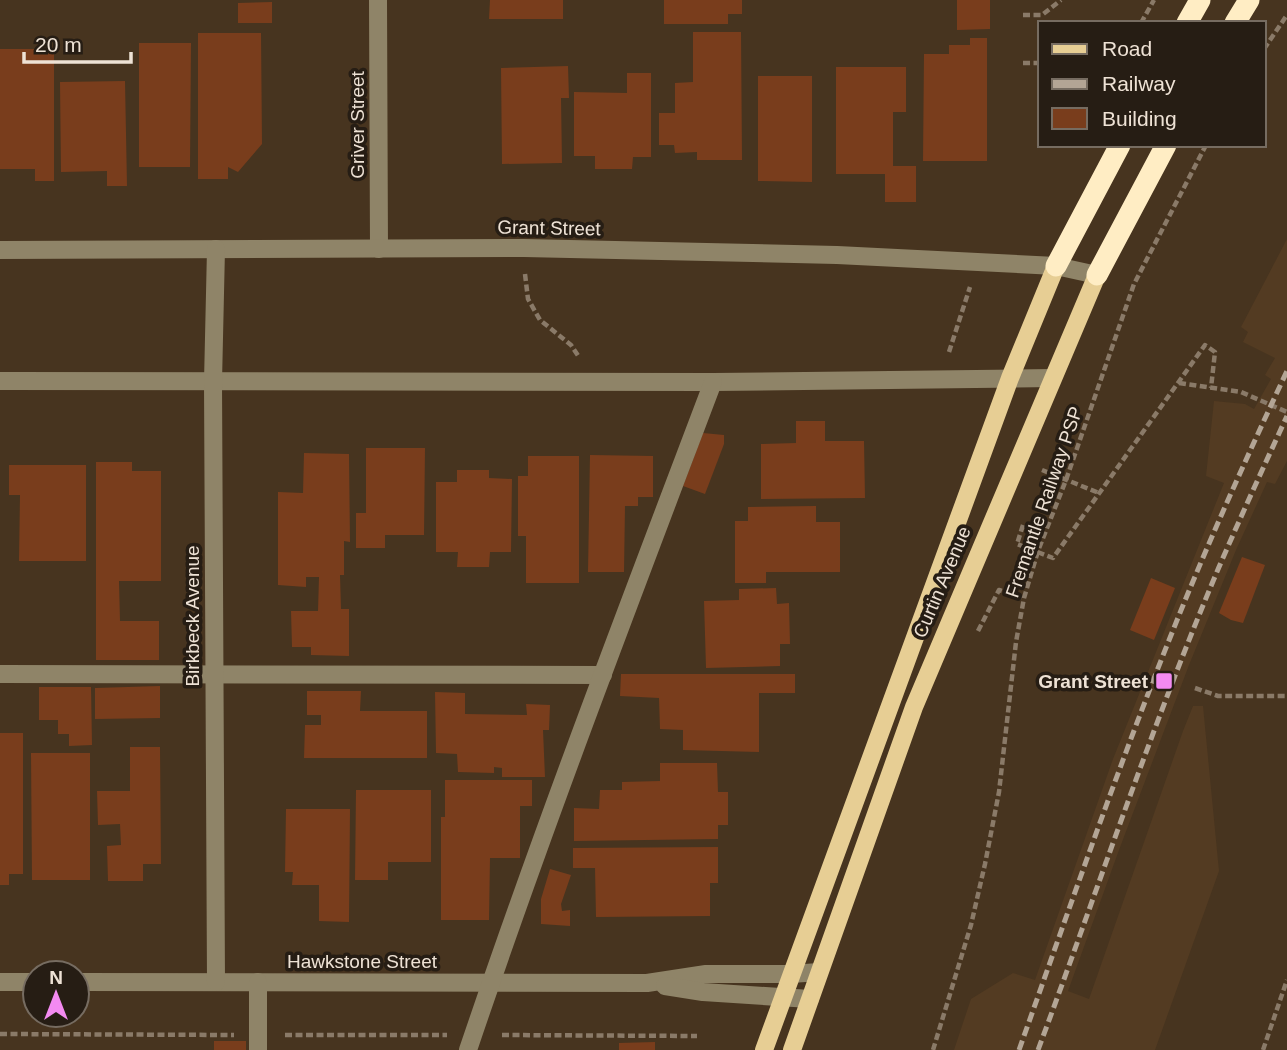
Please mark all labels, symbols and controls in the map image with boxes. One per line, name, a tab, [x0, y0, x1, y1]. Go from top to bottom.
scale bar	[24, 21, 131, 65]
legend	[1038, 21, 1266, 147]
text: 20 m	[35, 33, 82, 56]
text: Road	[1102, 37, 1152, 60]
street label: Griver Street	[347, 70, 368, 179]
text: Railway	[1102, 72, 1176, 95]
text: Building	[1102, 107, 1177, 130]
street label: Grant Street	[497, 217, 602, 239]
street label: Fremantle Railway PSP	[1001, 404, 1087, 600]
street label: Curtin Avenue	[909, 523, 975, 641]
street label: Birkbeck Avenue	[182, 545, 203, 687]
place label: Grant Street	[1038, 671, 1149, 692]
marker: Grant Street	[1154, 671, 1174, 691]
street label: Hawkstone Street	[287, 951, 438, 972]
north arrow	[21, 959, 91, 1029]
text: N	[49, 967, 63, 988]

